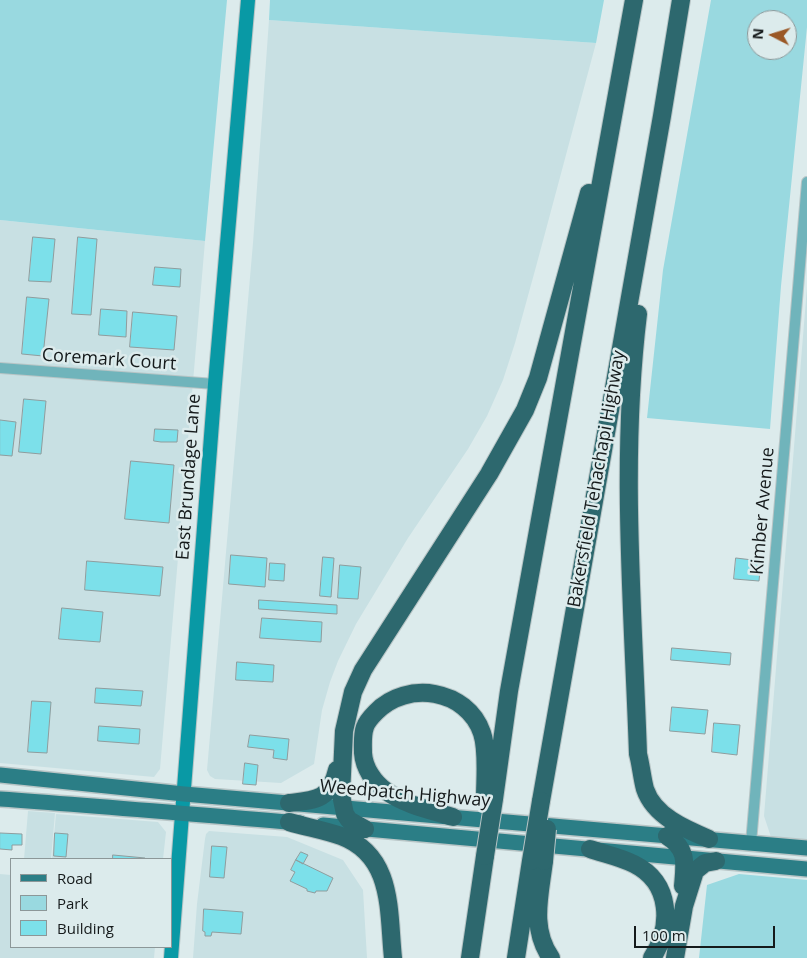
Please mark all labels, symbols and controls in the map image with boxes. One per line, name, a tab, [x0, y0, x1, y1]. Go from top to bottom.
north arrow	[747, 10, 797, 60]
text: N	[748, 27, 768, 40]
street label: Coremark Court	[41, 345, 177, 375]
street label: Bakersfield Tehachapi Highway	[564, 349, 630, 609]
street label: East Brundage Lane	[172, 393, 206, 561]
street label: Kimber Avenue	[747, 446, 779, 576]
street label: Weedpatch Highway	[319, 776, 491, 812]
legend	[10, 858, 172, 948]
text: Road	[57, 868, 93, 888]
text: Park	[57, 893, 88, 913]
scale bar	[637, 916, 778, 948]
text: Building	[57, 918, 114, 938]
text: 100 m	[642, 925, 686, 945]

